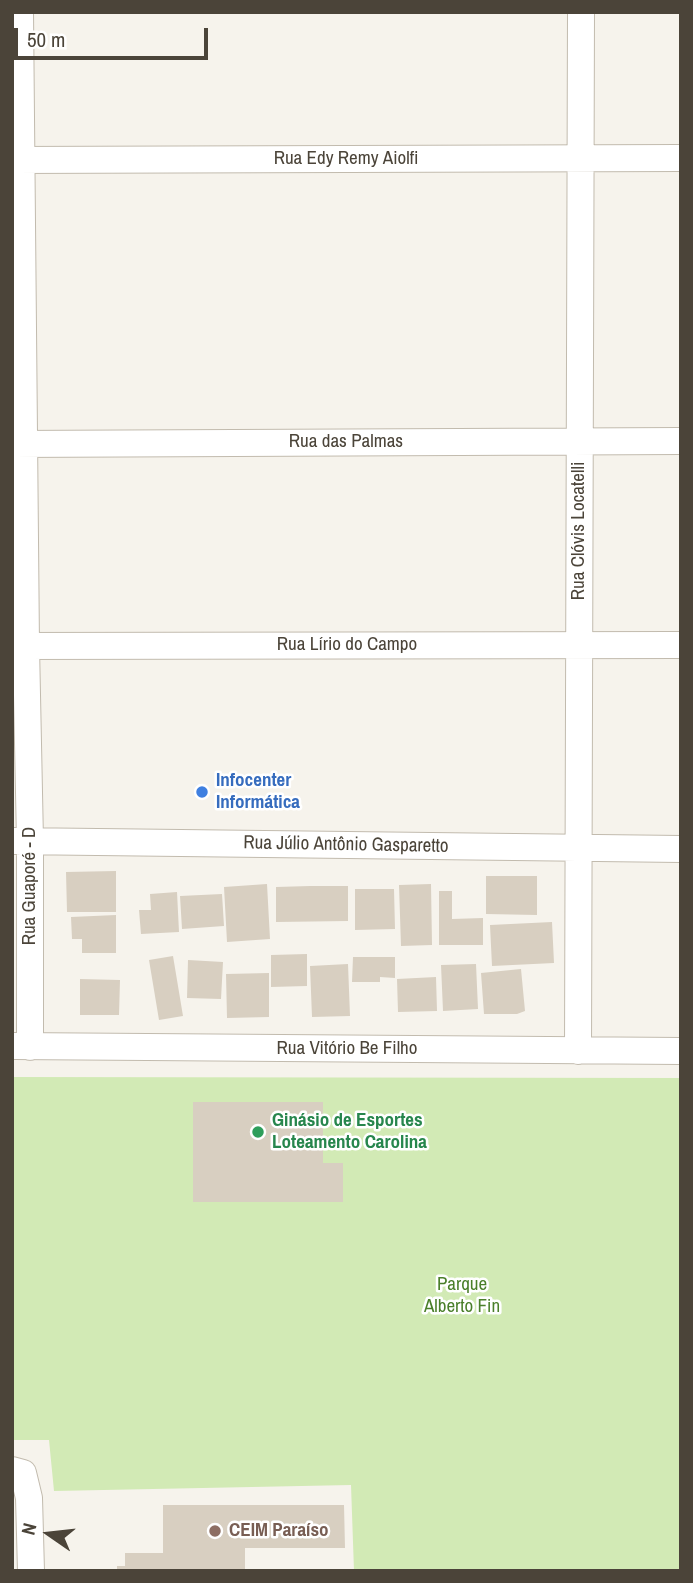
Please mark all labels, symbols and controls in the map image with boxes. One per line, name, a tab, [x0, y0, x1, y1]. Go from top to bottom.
scale bar	[18, 14, 212, 58]
text: 50 m	[27, 25, 65, 54]
street label: Rua Edy Remy Aiolfi	[274, 148, 418, 170]
street label: Rua das Palmas	[289, 431, 403, 453]
street label: Rua Clóvis Locatelli	[568, 462, 590, 600]
street label: Rua Lírio do Campo	[277, 634, 417, 656]
place label: Infocenter Informática	[216, 770, 300, 814]
marker: Infocenter Informática	[194, 784, 210, 800]
street label: Rua Guaporé - D	[19, 827, 41, 945]
street label: Rua Júlio Antônio Gasparetto	[243, 832, 449, 858]
street label: Rua Vitório Be Filho	[277, 1038, 417, 1060]
place label: Ginásio de Esportes Loteamento Carolina	[272, 1110, 427, 1154]
marker: Ginásio de Esportes Loteamento Carolina	[250, 1124, 266, 1140]
park label: Parque Alberto Fin	[424, 1274, 500, 1318]
north arrow	[14, 1499, 84, 1569]
text: N	[15, 1520, 43, 1538]
place label: CEIM Paraíso	[229, 1520, 329, 1542]
marker: CEIM Paraíso	[207, 1523, 223, 1539]

